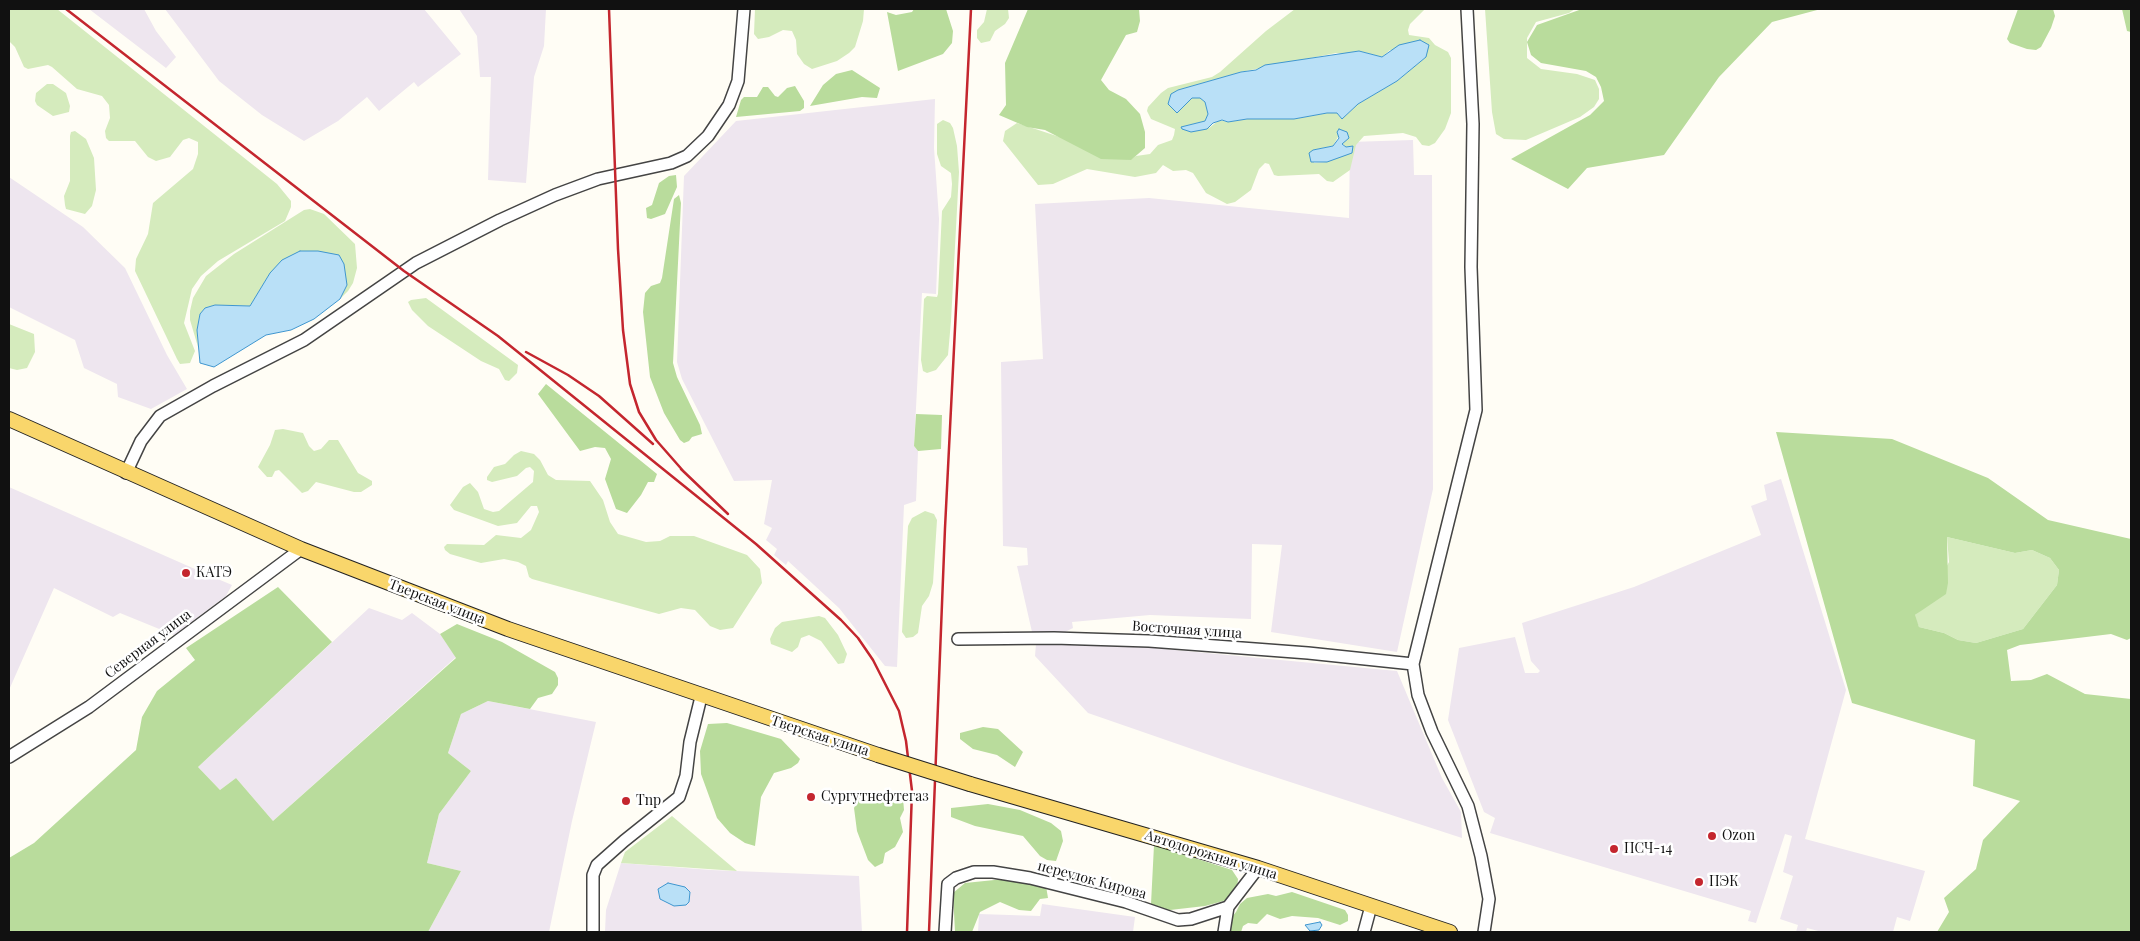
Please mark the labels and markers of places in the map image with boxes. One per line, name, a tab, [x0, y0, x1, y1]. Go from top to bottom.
place label: КАТЭ	[196, 565, 232, 581]
marker: КАТЭ	[180, 567, 192, 579]
place label: Сургутнефтегаз	[821, 789, 929, 805]
marker: Сургутнефтегаз	[805, 791, 817, 803]
place label: Tnp	[636, 793, 661, 809]
marker: Tnp	[620, 795, 632, 807]
place label: Ozon	[1722, 828, 1755, 844]
marker: Ozon	[1706, 830, 1718, 842]
place label: ПСЧ-14	[1624, 841, 1672, 857]
marker: ПСЧ-14	[1608, 843, 1620, 855]
place label: ПЭК	[1709, 874, 1739, 890]
marker: ПЭК	[1693, 876, 1705, 888]

